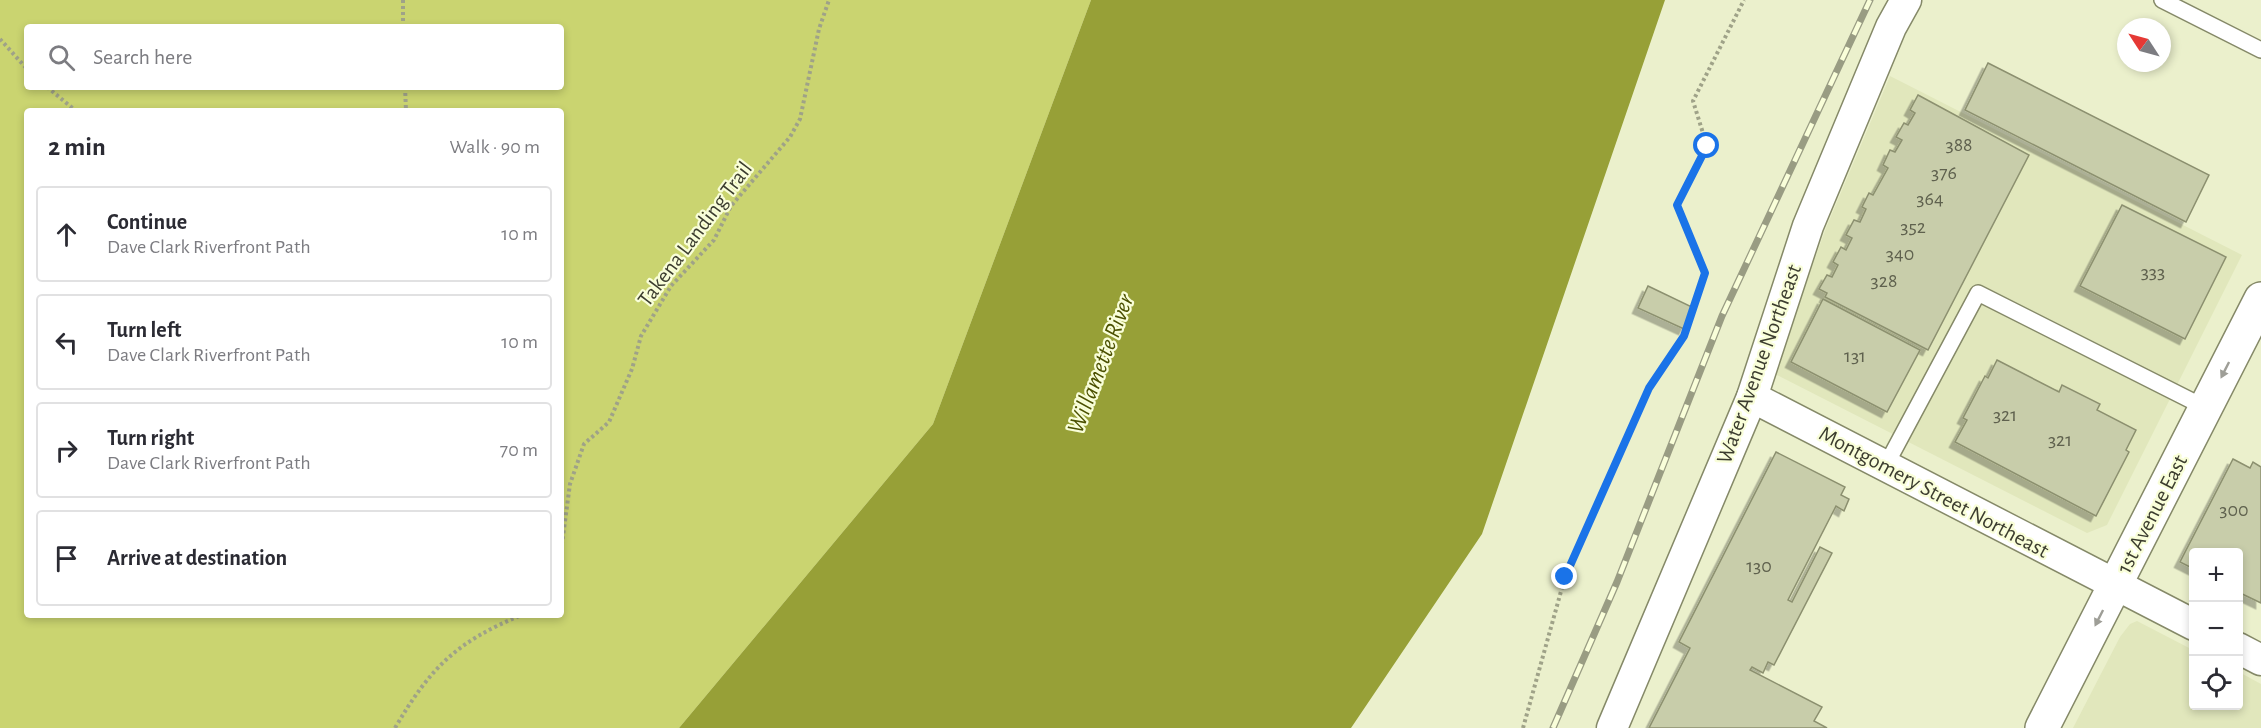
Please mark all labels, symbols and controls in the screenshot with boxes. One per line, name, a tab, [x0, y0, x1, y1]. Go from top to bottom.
north arrow	[2117, 18, 2171, 72]
search box	[24, 24, 564, 90]
icon: search	[45, 41, 78, 74]
text: Search here	[93, 46, 192, 68]
route start	[1693, 132, 1719, 158]
text: 2 min	[48, 134, 106, 160]
house number: 388	[1945, 135, 1973, 155]
text: Walk · 90 m	[449, 137, 540, 157]
street label: Takena Landing Trail	[634, 158, 756, 310]
house number: 376	[1931, 163, 1957, 183]
house number: 364	[1916, 189, 1944, 209]
text: Continue	[107, 211, 187, 233]
house number: 352	[1900, 217, 1926, 237]
icon: ahead	[50, 218, 83, 251]
text: 10 m	[501, 224, 538, 244]
text: Dave Clark Riverfront Path	[107, 237, 311, 257]
house number: 340	[1886, 244, 1914, 264]
street label: Water Avenue Northeast	[1713, 261, 1805, 467]
house number: 333	[2141, 262, 2165, 282]
house number: 328	[1871, 271, 1897, 291]
water label: Willamette River	[1064, 290, 1139, 437]
text: Turn left	[107, 319, 181, 341]
icon: left	[50, 326, 83, 359]
text: 10 m	[501, 332, 538, 352]
text: Dave Clark Riverfront Path	[107, 345, 311, 365]
house number: 131	[1844, 346, 1866, 366]
one-way arrow	[2220, 361, 2230, 378]
house number: 321	[1993, 405, 2017, 425]
street label: Montgomery Street Northeast	[1816, 422, 2052, 562]
text: Turn right	[107, 427, 194, 449]
house number: 321	[2048, 430, 2072, 450]
icon: right	[50, 434, 83, 467]
text: 70 m	[500, 440, 538, 460]
street label: 1st Avenue East	[2113, 451, 2191, 577]
text: Dave Clark Riverfront Path	[107, 453, 311, 473]
house number: 300	[2219, 500, 2249, 520]
icon: arrive	[50, 542, 83, 575]
text: Arrive at destination	[107, 547, 287, 569]
map controls	[2189, 548, 2243, 710]
button: +	[2189, 548, 2243, 602]
house number: 130	[1746, 556, 1772, 576]
route end	[1551, 563, 1577, 589]
button: −	[2189, 602, 2243, 656]
one-way arrow	[2094, 610, 2103, 627]
button: locate	[2189, 656, 2243, 710]

